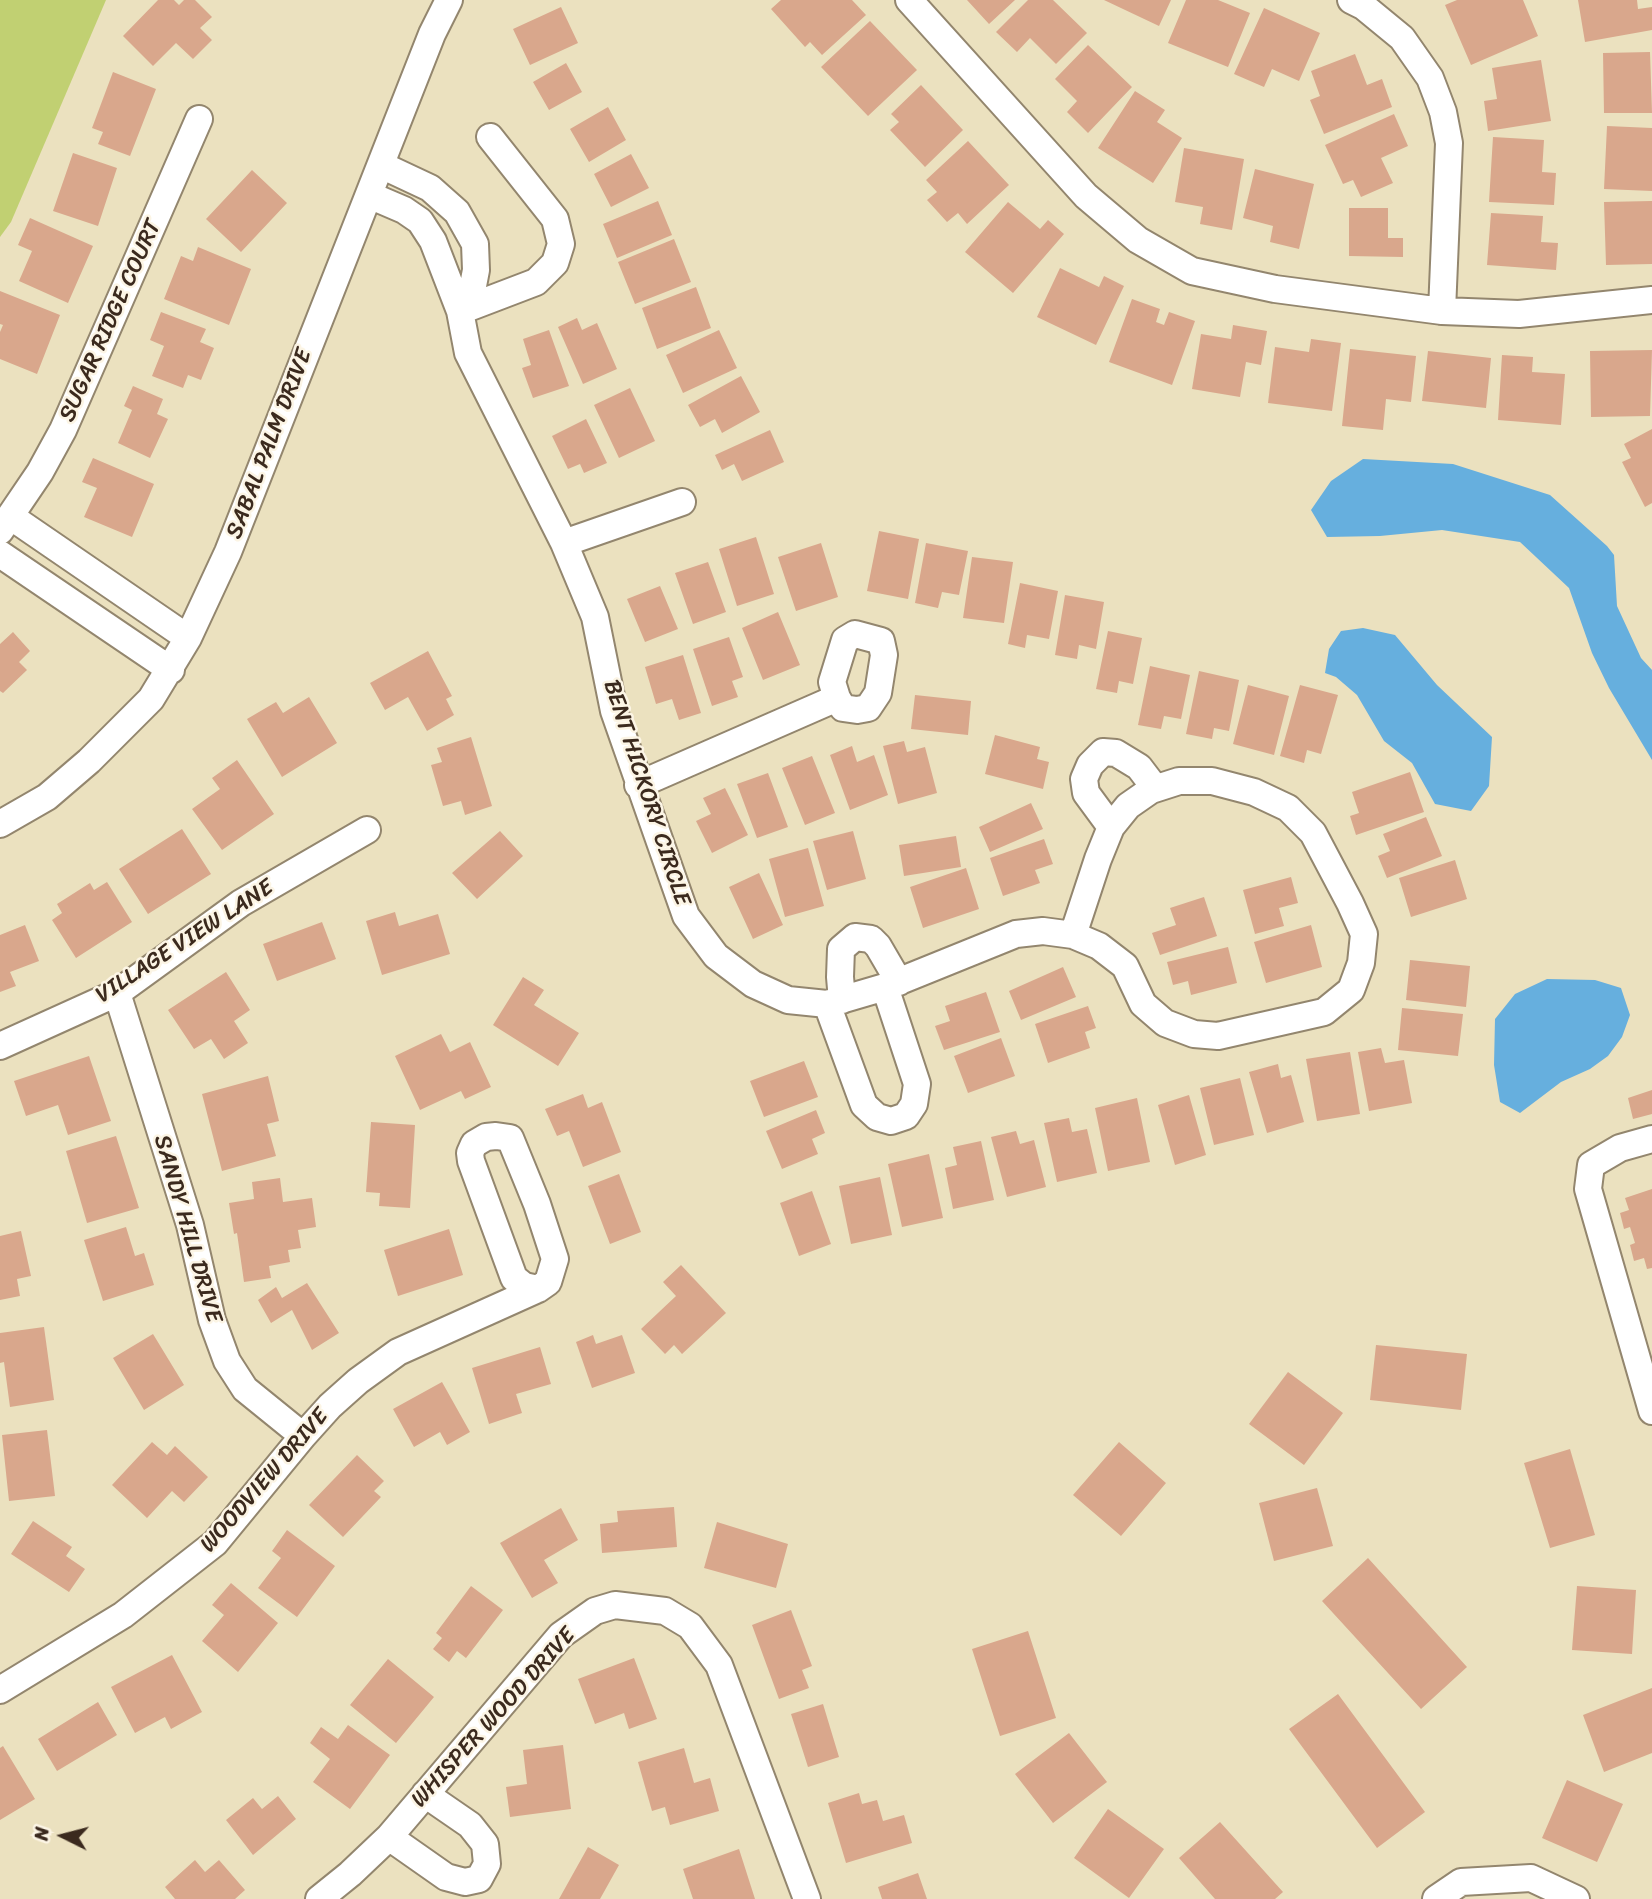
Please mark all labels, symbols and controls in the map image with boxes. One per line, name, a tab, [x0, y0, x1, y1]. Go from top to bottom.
street label: SUGAR RIDGE COURT	[54, 216, 168, 426]
street label: SABAL PALM DRIVE	[221, 345, 319, 543]
street label: BENT HICKORY CIRCLE	[596, 677, 696, 909]
street label: VILLAGE VIEW LANE	[91, 874, 279, 1010]
street label: SANDY HILL DRIVE	[147, 1132, 227, 1326]
street label: WOODVIEW DRIVE	[195, 1403, 335, 1559]
street label: WHISPER WOOD DRIVE	[406, 1622, 582, 1814]
north arrow	[28, 1801, 98, 1871]
text: N	[25, 1825, 59, 1842]

